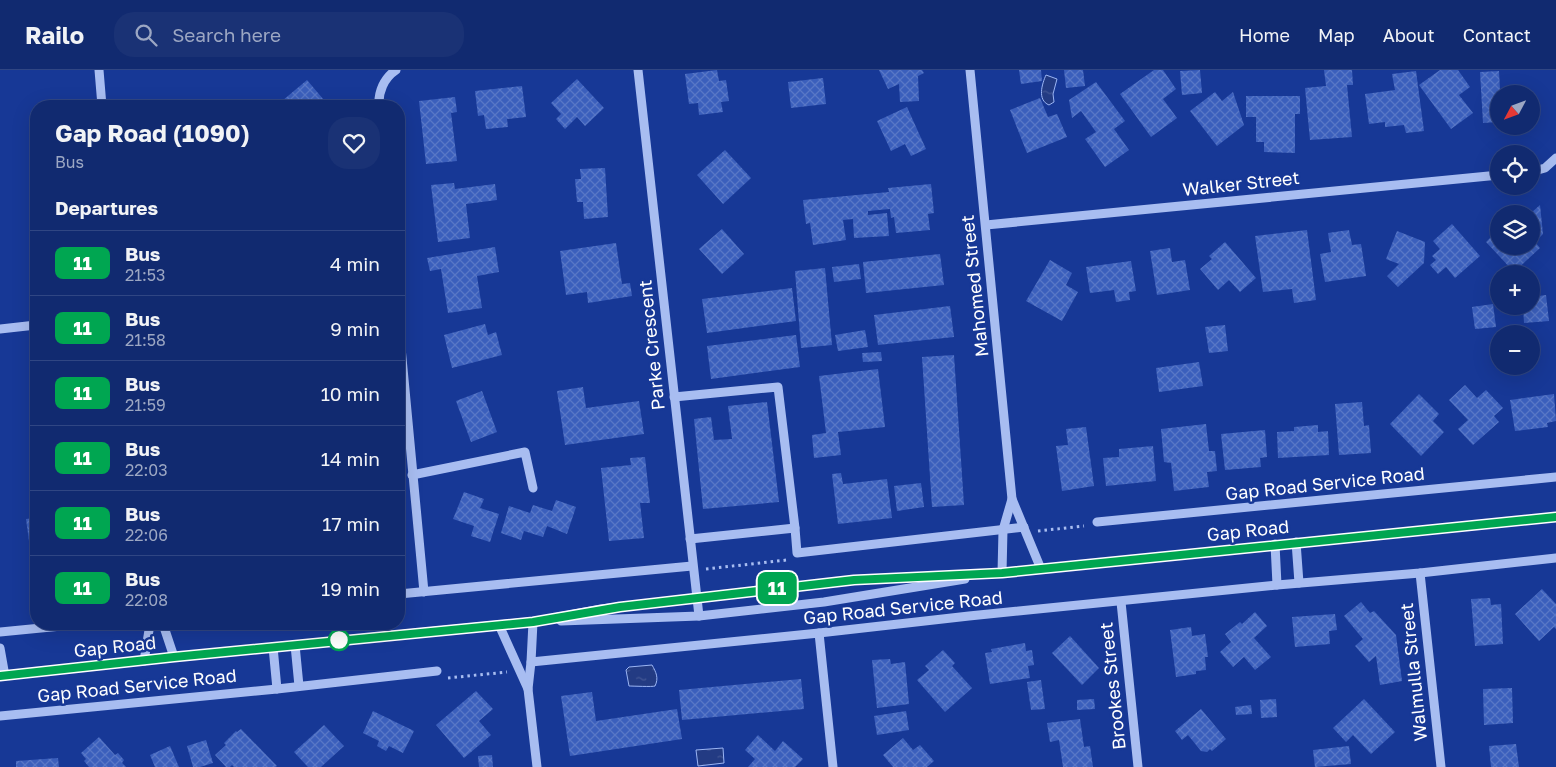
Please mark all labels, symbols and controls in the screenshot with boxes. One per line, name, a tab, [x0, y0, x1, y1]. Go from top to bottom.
search box	[114, 12, 464, 57]
text: Railo	[25, 20, 84, 49]
icon: search	[132, 21, 160, 49]
text: Search here	[172, 23, 281, 46]
text: Home	[1239, 24, 1290, 46]
text: Map	[1318, 24, 1355, 46]
text: About	[1383, 24, 1435, 46]
text: Contact	[1463, 24, 1531, 46]
north arrow	[1490, 85, 1540, 135]
map controls	[1490, 85, 1540, 375]
button: heart	[328, 117, 380, 169]
text: Gap Road (1090)	[55, 118, 250, 147]
button: locate	[1490, 145, 1540, 195]
text: Bus	[55, 152, 84, 172]
street label: Walker Street	[1181, 166, 1300, 200]
text: Departures	[55, 196, 158, 219]
button: layers	[1490, 205, 1540, 255]
street label: Mahomed Street	[956, 214, 992, 358]
text: Bus	[125, 242, 160, 265]
text: 11	[73, 252, 92, 274]
text: 4 min	[330, 252, 380, 275]
text: 21:53	[125, 265, 165, 285]
button: +	[1490, 265, 1540, 315]
street label: Parke Crescent	[633, 279, 669, 411]
text: Bus	[125, 307, 160, 330]
text: 11	[73, 317, 92, 339]
text: 9 min	[330, 317, 380, 340]
button: −	[1490, 325, 1540, 375]
text: 21:58	[125, 330, 166, 350]
text: Bus	[125, 372, 160, 395]
text: 11	[73, 382, 92, 404]
text: 10 min	[321, 382, 380, 405]
text: 21:59	[125, 395, 166, 415]
text: Bus	[125, 437, 160, 460]
text: 11	[73, 447, 92, 469]
text: 14 min	[321, 447, 380, 470]
text: 22:03	[125, 460, 168, 480]
street label: Gap Road Service Road	[1224, 462, 1426, 504]
text: Bus	[125, 502, 160, 525]
text: 11	[73, 512, 92, 534]
text: 17 min	[322, 512, 380, 535]
street label: Gap Road	[1206, 515, 1290, 545]
text: 22:06	[125, 525, 168, 545]
text: Bus	[125, 567, 160, 590]
line badge: 11	[754, 572, 800, 604]
text: 11	[73, 577, 92, 599]
text: 19 min	[321, 577, 380, 600]
text: 11	[768, 577, 786, 599]
street label: Gap Road Service Road	[802, 586, 1004, 628]
text: 22:08	[125, 590, 168, 610]
street label: Walmulla Street	[1395, 602, 1431, 742]
street label: Brookes Street	[1094, 621, 1130, 751]
unlabelled marker	[328, 629, 350, 651]
street label: Gap Road	[73, 631, 157, 661]
street label: Gap Road Service Road	[36, 664, 238, 706]

